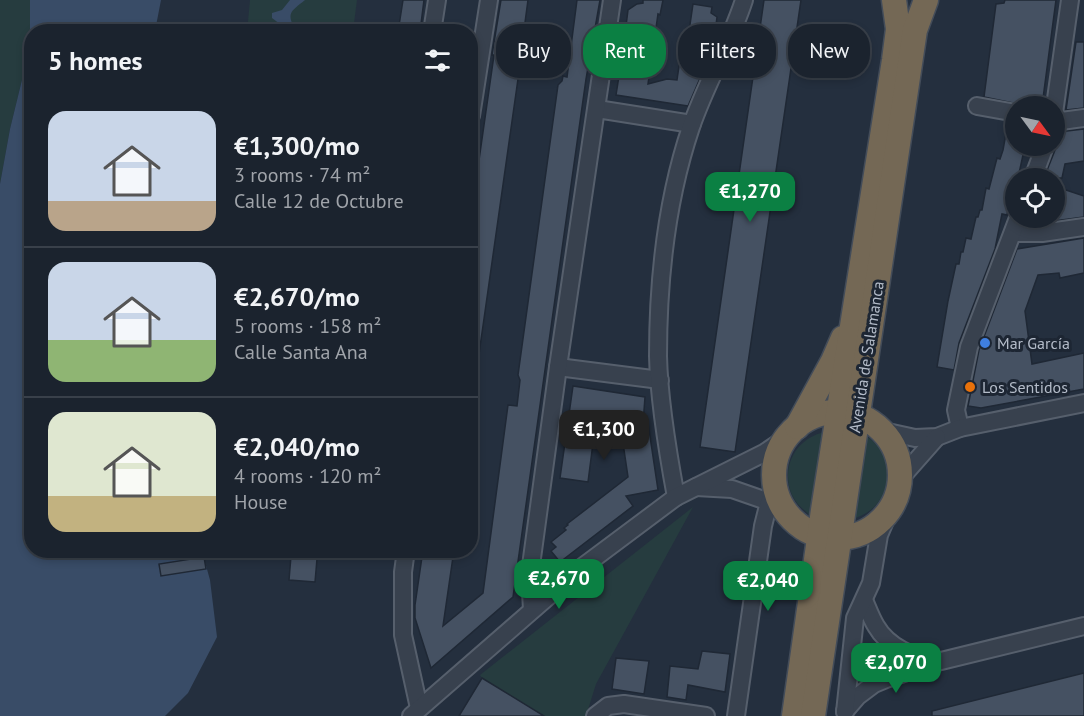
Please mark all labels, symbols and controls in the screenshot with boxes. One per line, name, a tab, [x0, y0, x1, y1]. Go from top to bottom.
chip: Buy	[496, 24, 571, 78]
chip: Rent	[583, 24, 666, 78]
chip: Filters	[678, 24, 776, 78]
chip: New	[788, 24, 870, 78]
text: 5 homes	[48, 44, 143, 77]
icon: filters	[421, 44, 454, 77]
north arrow	[1005, 96, 1065, 156]
map controls	[1005, 96, 1065, 228]
text: €1,300/mo	[234, 129, 360, 162]
icon: home	[96, 135, 168, 207]
text: 3 rooms · 74 m²	[234, 162, 370, 188]
button: locate	[1005, 168, 1065, 228]
pin: €1,270	[701, 172, 799, 223]
text: €1,270	[719, 178, 781, 204]
text: Calle 12 de Octubre	[234, 188, 404, 214]
text: €2,670/mo	[234, 280, 360, 313]
street label: Avenida de Salamanca	[844, 280, 888, 434]
icon: home	[96, 286, 168, 358]
text: 5 rooms · 158 m²	[234, 313, 381, 339]
place label: Mar García	[997, 333, 1070, 353]
marker: Mar García	[978, 336, 992, 350]
text: Calle Santa Ana	[234, 339, 368, 365]
place label: Los Sentidos	[982, 377, 1068, 397]
marker: Los Sentidos	[963, 380, 977, 394]
pin: €1,300	[555, 410, 653, 461]
text: €1,300	[573, 416, 635, 442]
text: €2,040/mo	[234, 430, 360, 463]
icon: home	[96, 436, 168, 508]
text: 4 rooms · 120 m²	[234, 463, 381, 489]
text: House	[234, 489, 288, 515]
pin: €2,670	[510, 559, 608, 610]
pin: €2,040	[719, 561, 817, 612]
text: €2,670	[528, 565, 590, 591]
text: €2,040	[737, 567, 799, 593]
pin: €2,070	[847, 643, 945, 694]
text: €2,070	[865, 649, 927, 675]

